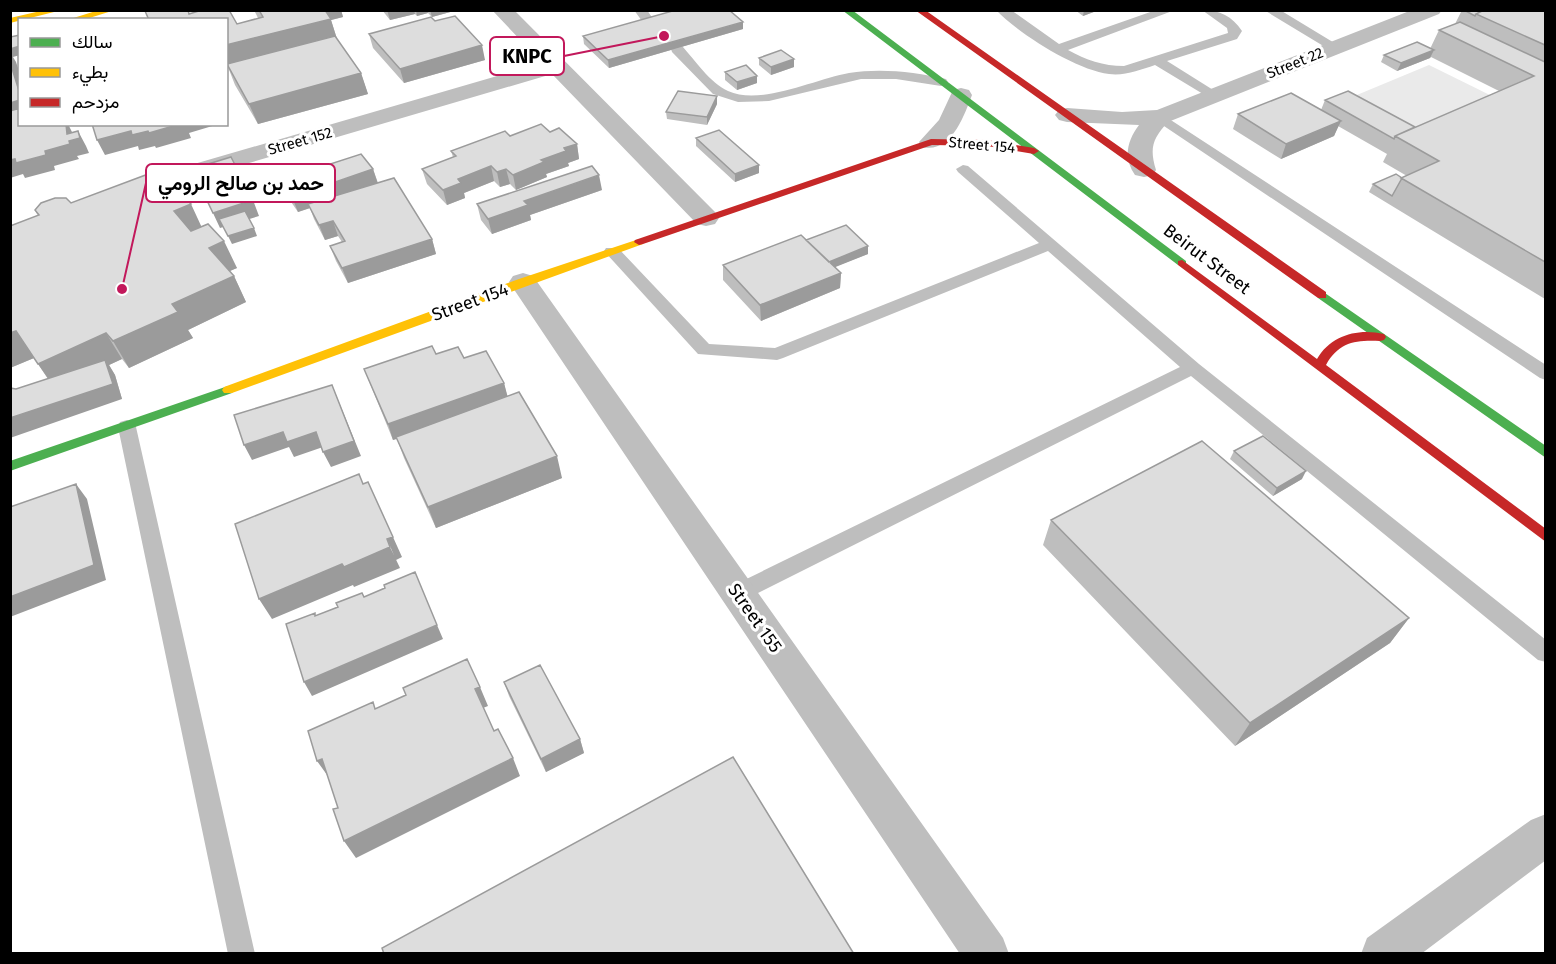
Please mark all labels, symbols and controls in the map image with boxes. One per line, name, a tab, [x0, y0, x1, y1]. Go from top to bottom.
legend	[18, 18, 228, 126]
text: سالك	[72, 31, 112, 53]
callout: KNPC	[490, 37, 564, 75]
text: KNPC	[502, 44, 552, 68]
street label: Street 22	[1264, 44, 1326, 82]
text: بطيء	[72, 61, 108, 87]
text: مزدحم	[72, 91, 119, 114]
street label: Street 152	[266, 123, 334, 159]
street label: Street 154	[948, 133, 1016, 157]
callout: حمد بن صالح الرومي	[146, 164, 335, 202]
text: حمد بن صالح الرومي	[158, 171, 324, 200]
street label: Beirut Street	[1159, 219, 1255, 299]
street label: Street 154	[429, 278, 512, 326]
street label: Street 155	[723, 579, 787, 657]

